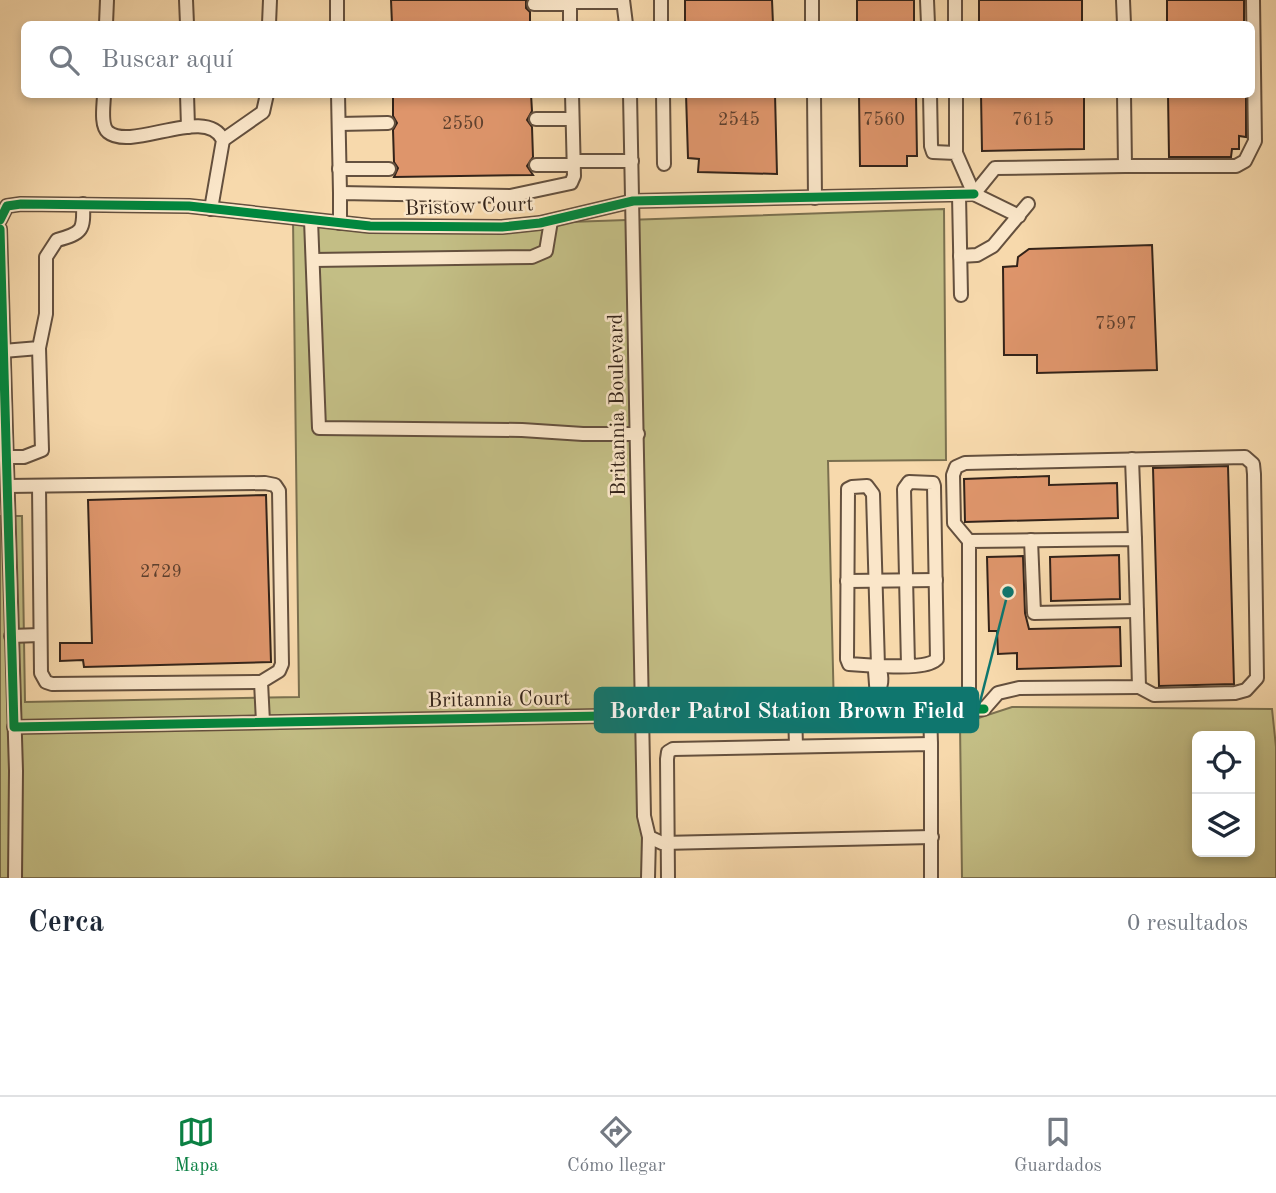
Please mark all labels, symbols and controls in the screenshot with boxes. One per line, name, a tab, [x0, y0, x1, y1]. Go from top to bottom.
search box	[21, 21, 1255, 98]
icon: search	[45, 41, 83, 79]
text: Buscar aquí	[101, 47, 233, 73]
house number: 2545	[718, 111, 760, 129]
house number: 7560	[863, 111, 905, 129]
house number: 7615	[1012, 111, 1054, 129]
house number: 2550	[442, 115, 484, 133]
street label: Bristow Court	[404, 194, 534, 220]
street label: Britannia Boulevard	[606, 313, 630, 497]
house number: 7597	[1095, 315, 1137, 333]
house number: 2729	[140, 563, 182, 581]
street label: Britannia Court	[427, 688, 571, 712]
callout: Border Patrol Station Brown Field	[595, 688, 978, 732]
text: Border Patrol Station Brown Field	[609, 700, 965, 723]
map controls	[1192, 731, 1255, 857]
button: locate	[1192, 731, 1255, 794]
button: layers	[1192, 794, 1255, 857]
text: Cerca	[28, 908, 104, 938]
text: 0 resultados	[1127, 912, 1248, 935]
tab: Mapa	[174, 1113, 219, 1178]
tab: Cómo llegar	[567, 1113, 666, 1178]
tab: Guardados	[1014, 1113, 1102, 1178]

